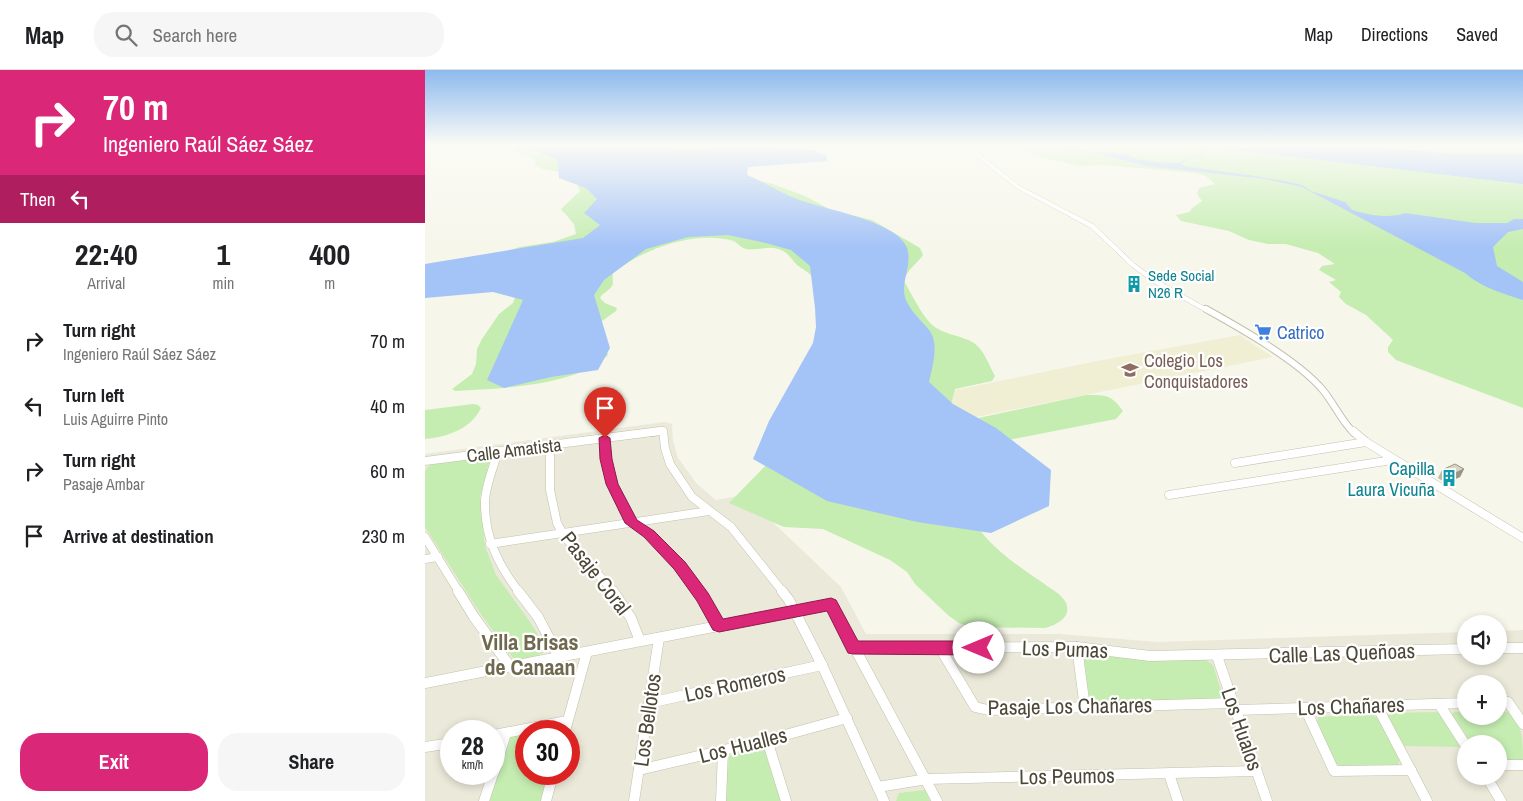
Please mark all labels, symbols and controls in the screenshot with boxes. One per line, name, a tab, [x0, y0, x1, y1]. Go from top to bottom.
search box	[94, 12, 444, 57]
text: Map	[25, 19, 64, 51]
icon: search	[112, 21, 140, 49]
text: Search here	[152, 22, 237, 48]
text: Map	[1304, 22, 1333, 47]
text: Directions	[1361, 22, 1428, 47]
text: Saved	[1456, 22, 1498, 47]
text: 70 m	[103, 84, 168, 131]
icon: right	[20, 90, 85, 155]
text: Ingeniero Raúl Sáez Sáez	[103, 129, 314, 159]
icon: left	[66, 185, 94, 213]
text: Then	[20, 186, 56, 212]
text: 22:40	[75, 234, 138, 274]
text: 1	[217, 234, 230, 274]
text: 400	[309, 234, 350, 274]
place label: Sede Social N26 R	[1148, 265, 1214, 303]
text: Arrival	[87, 272, 125, 294]
text: min	[212, 272, 234, 294]
text: m	[324, 272, 335, 294]
building icon: Sede Social N26 R	[1124, 274, 1144, 294]
text: Turn right	[63, 317, 135, 343]
place label: Catrico	[1277, 320, 1325, 345]
supermarket icon: Catrico	[1253, 322, 1273, 342]
icon: right	[20, 327, 48, 355]
text: 70 m	[370, 328, 405, 354]
text: Ingeniero Raúl Sáez Sáez	[63, 343, 216, 365]
place label: Colegio Los Conquistadores	[1144, 348, 1248, 394]
school or university icon: Colegio Los Conquistadores	[1120, 360, 1140, 380]
text: Turn left	[63, 382, 124, 408]
pin	[584, 387, 626, 438]
icon: left	[20, 392, 48, 420]
text: 40 m	[370, 393, 405, 419]
icon: arrive	[591, 394, 619, 422]
text: Luis Aguirre Pinto	[63, 408, 168, 430]
street label: Calle Amatista	[465, 432, 563, 468]
text: Turn right	[63, 447, 135, 473]
place label: Capilla Laura Vicuña	[1347, 456, 1435, 502]
icon: right	[20, 457, 48, 485]
text: 60 m	[370, 458, 405, 484]
building icon: Capilla Laura Vicuña	[1439, 468, 1459, 488]
text: Pasaje Ambar	[63, 473, 145, 495]
icon: arrive	[20, 522, 48, 550]
text: Arrive at destination	[63, 523, 214, 549]
text: 230 m	[362, 523, 405, 549]
street label: Pasaje Coral	[554, 525, 638, 621]
map controls	[1457, 615, 1507, 785]
button: sound	[1457, 615, 1507, 665]
position arrow	[952, 621, 1004, 673]
district label: Villa Brisas de Canaan	[482, 627, 578, 682]
street label: Los Pumas	[1021, 633, 1109, 665]
street label: Calle Las Queñoas	[1268, 636, 1416, 670]
street label: Los Romeros	[682, 659, 788, 709]
street label: Los Bellotos	[626, 672, 668, 768]
button: +	[1457, 675, 1507, 725]
street label: Los Hualos	[1214, 684, 1270, 774]
street label: Pasaje Los Chañares	[987, 690, 1153, 722]
street label: Los Chañares	[1297, 690, 1405, 722]
speed limit sign: 30	[515, 720, 580, 785]
street label: Los Hualles	[696, 720, 790, 770]
text: 28	[461, 729, 484, 763]
button: Exit	[20, 733, 208, 791]
button: Share	[218, 733, 405, 791]
button: −	[1457, 735, 1507, 785]
text: km/h	[462, 757, 483, 773]
street label: Los Peumos	[1019, 761, 1115, 791]

